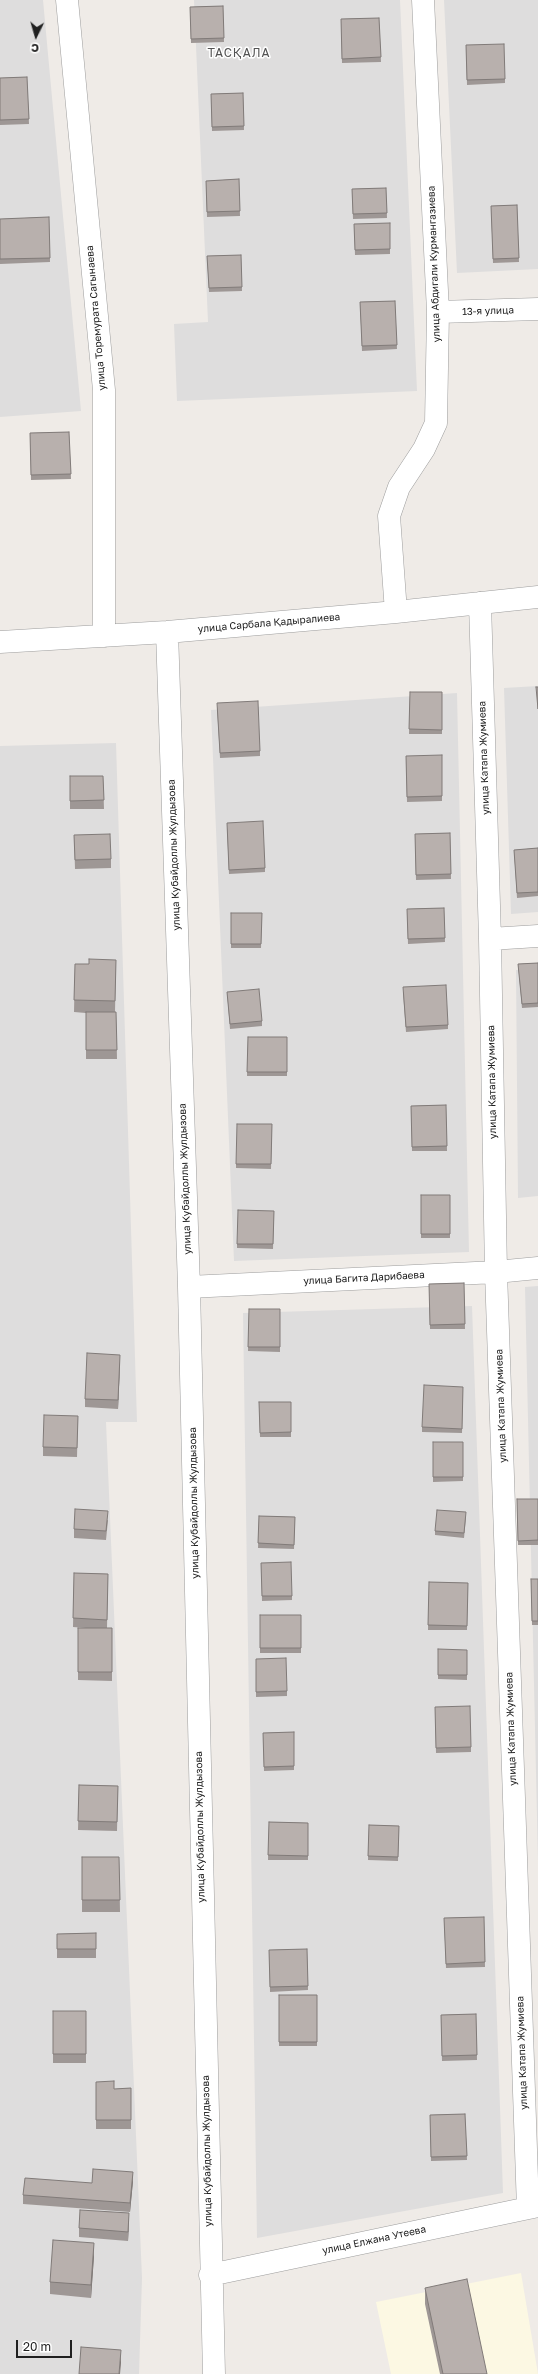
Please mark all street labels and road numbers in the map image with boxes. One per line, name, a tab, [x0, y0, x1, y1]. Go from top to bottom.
street label: улица Абдигали Курмангазиева	[425, 185, 443, 343]
street label: улица Торемурата Сагынаева	[84, 245, 108, 391]
street label: 13-я улица	[462, 304, 514, 318]
street label: улица Сарбала Қадыралиева	[197, 611, 341, 635]
street label: улица Катапа Жумиева	[476, 701, 492, 815]
street label: улица Кубайдоллы Жулдызова	[165, 779, 183, 931]
street label: улица Катапа Жумиева	[485, 1025, 499, 1139]
street label: улица Кубайдоллы Жулдызова	[176, 1103, 194, 1255]
street label: улица Багита Дарибаева	[303, 1269, 425, 1287]
street label: улица Катапа Жумиева	[493, 1349, 509, 1463]
street label: улица Кубайдоллы Жулдызова	[187, 1427, 201, 1579]
street label: улица Катапа Жумиева	[503, 1672, 519, 1786]
street label: улица Кубайдоллы Жулдызова	[193, 1751, 207, 1903]
street label: улица Катапа Жумиева	[514, 1996, 530, 2110]
street label: улица Кубайдоллы Жулдызова	[200, 2075, 214, 2227]
street label: улица Елжана Утеева	[321, 2223, 427, 2257]

